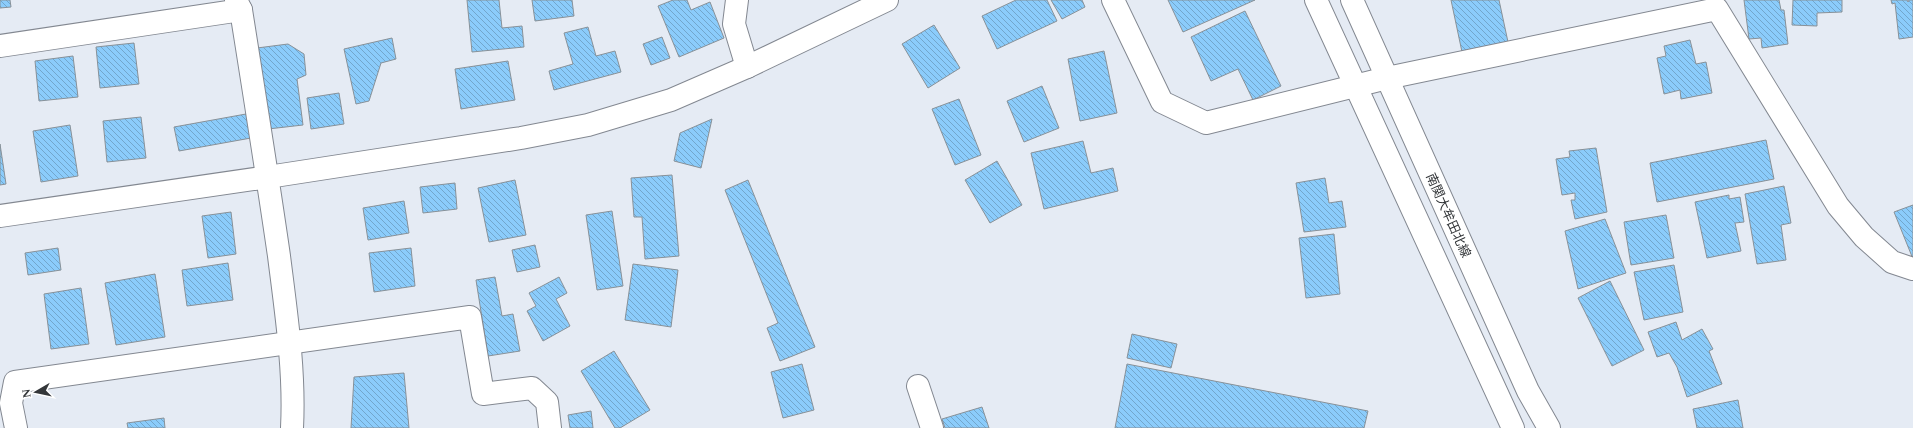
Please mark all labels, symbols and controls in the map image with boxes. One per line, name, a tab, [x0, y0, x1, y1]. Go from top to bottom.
street label: 南関大牟田北線	[1420, 170, 1476, 261]
north arrow	[16, 372, 56, 412]
text: N	[18, 388, 36, 399]

